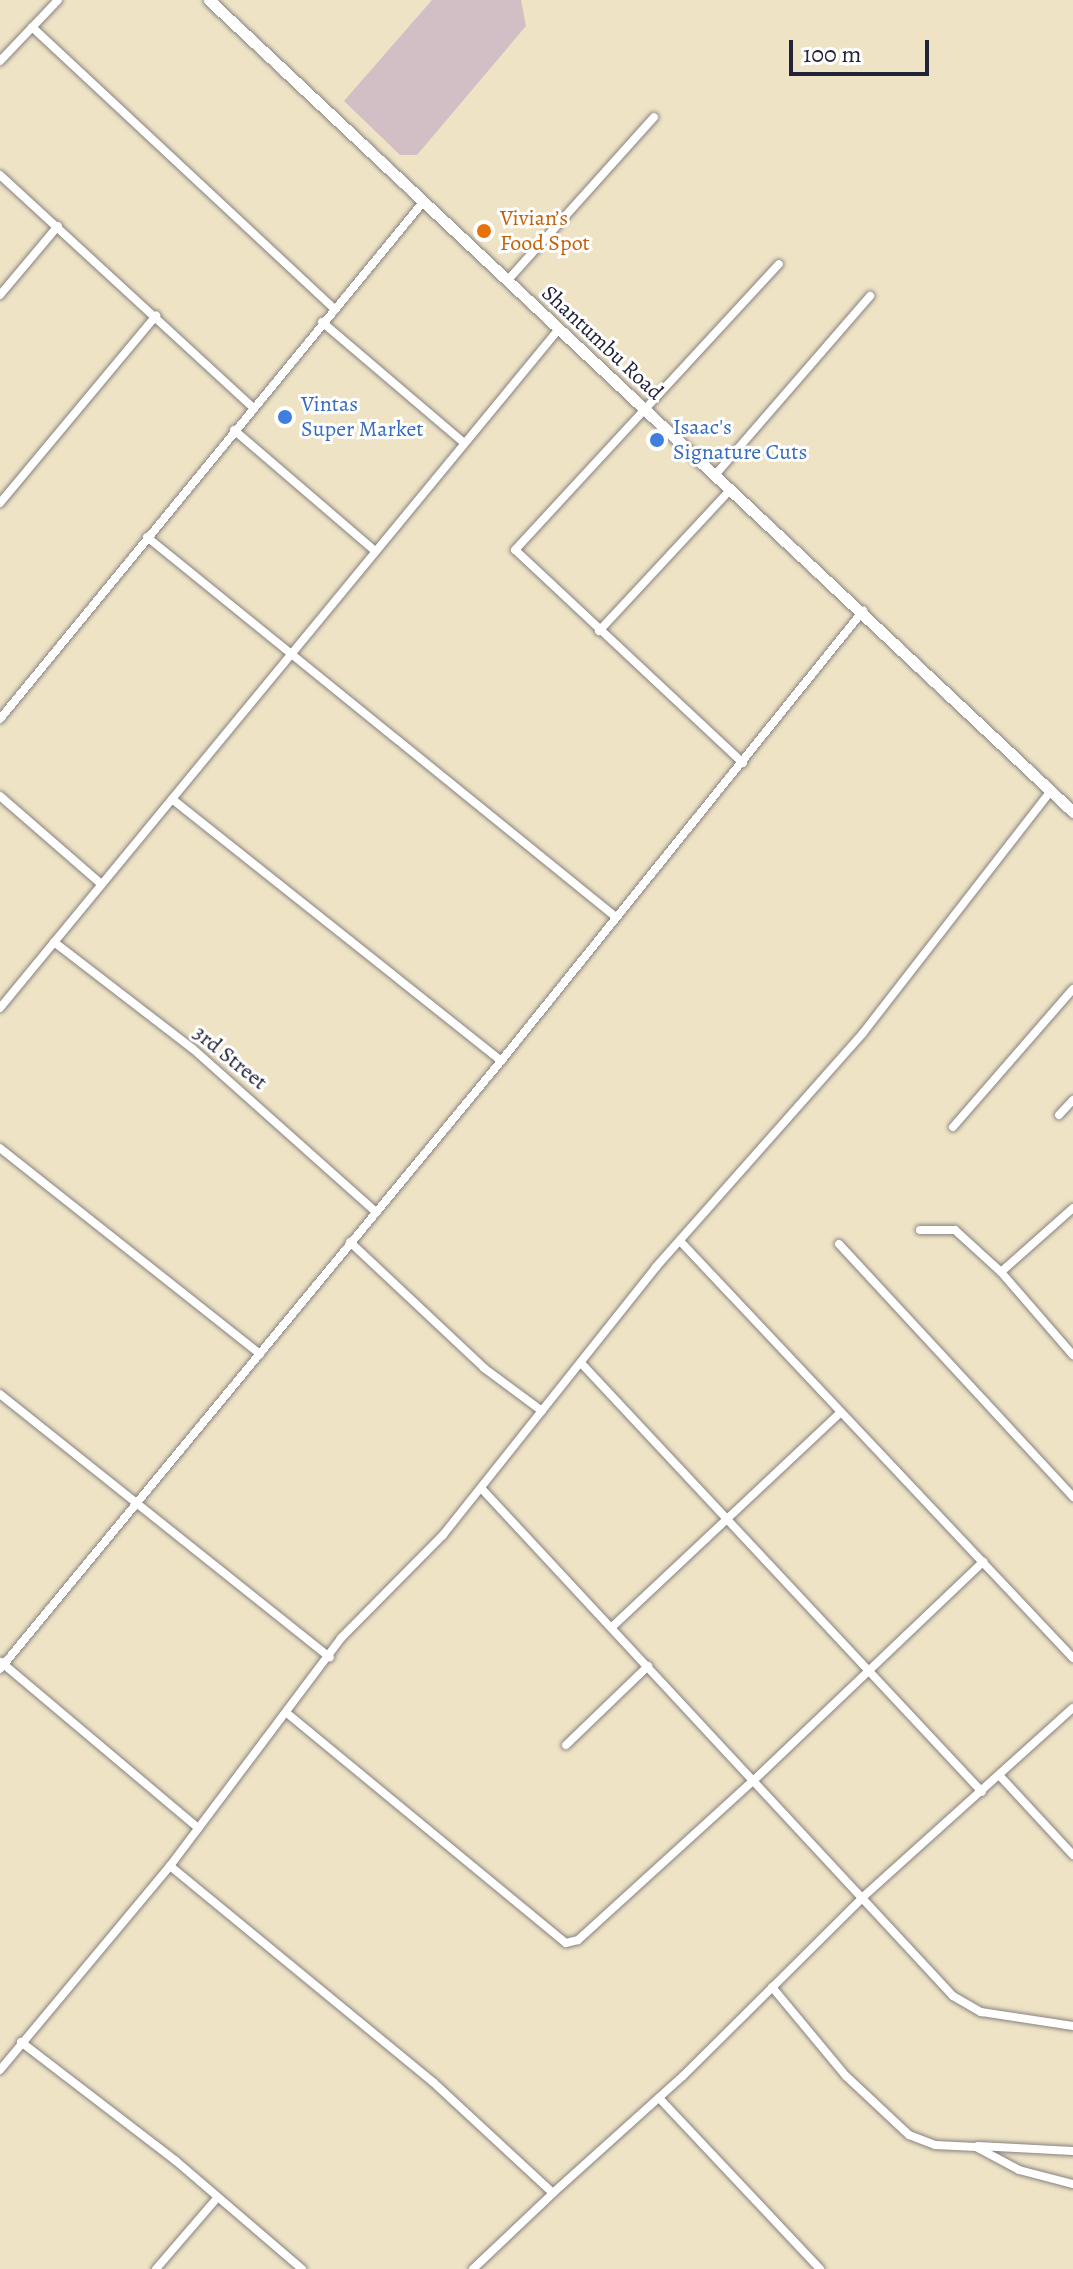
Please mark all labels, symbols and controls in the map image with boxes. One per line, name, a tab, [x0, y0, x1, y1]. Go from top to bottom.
scale bar	[793, 24, 933, 74]
text: 100 m	[803, 38, 862, 70]
place label: Vivian’s Food Spot	[500, 205, 590, 256]
marker: Vivian’s Food Spot	[475, 222, 493, 240]
street label: Shantumbu Road	[536, 280, 668, 406]
place label: Vintas Super Market	[301, 391, 424, 442]
marker: Vintas Super Market	[276, 408, 294, 426]
place label: Isaac's Signature Cuts	[673, 414, 807, 466]
marker: Isaac's Signature Cuts	[648, 431, 666, 449]
street label: 3rd Street	[188, 1020, 272, 1096]

